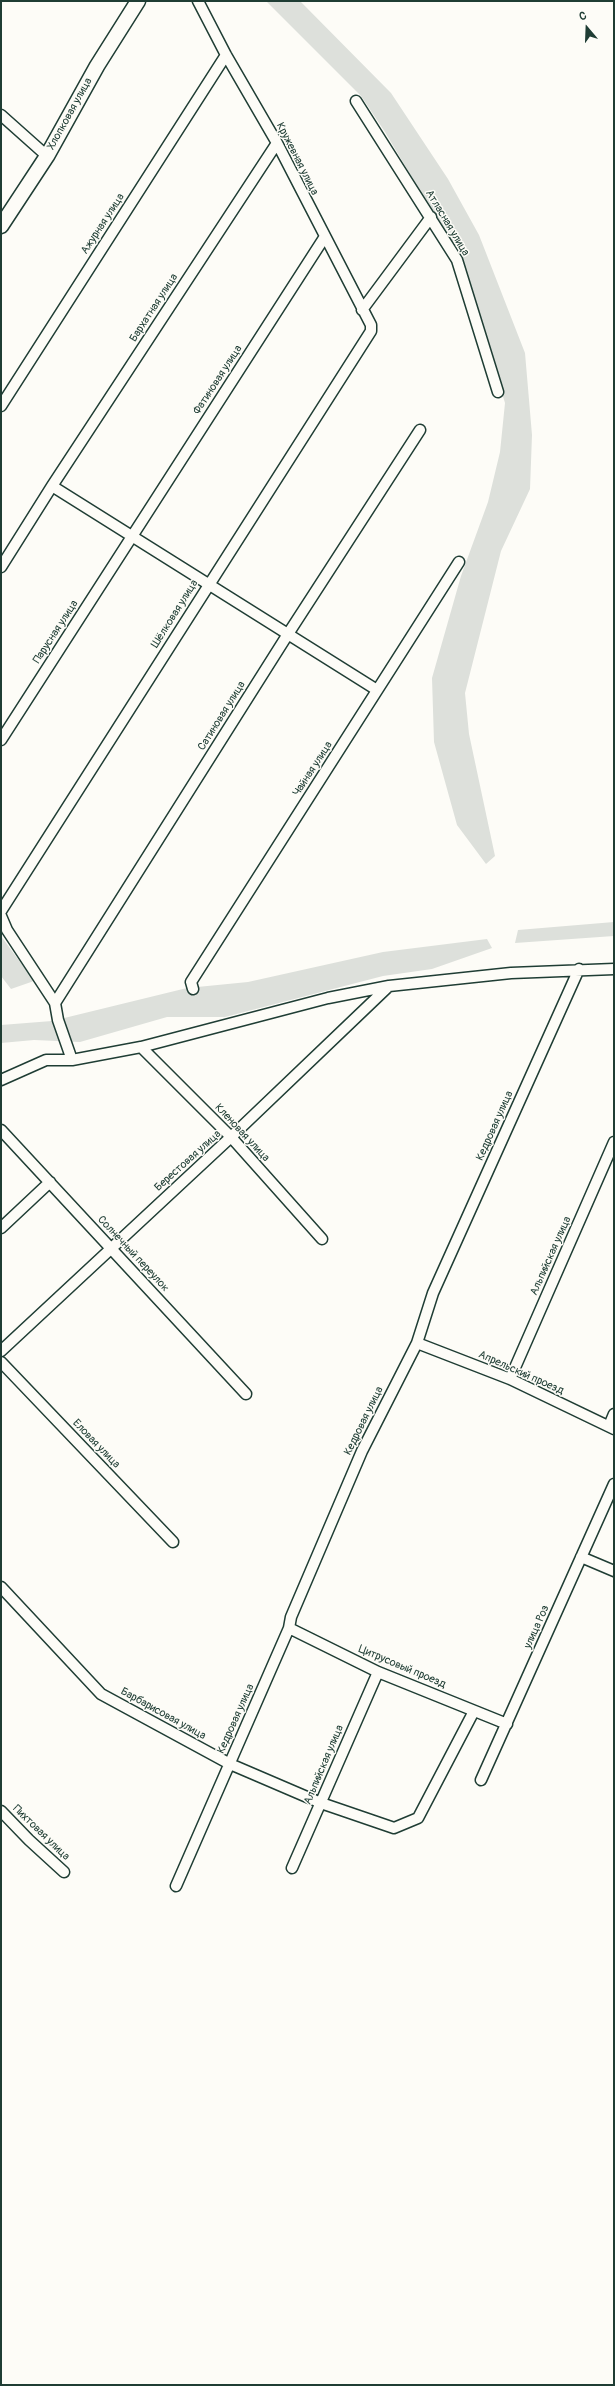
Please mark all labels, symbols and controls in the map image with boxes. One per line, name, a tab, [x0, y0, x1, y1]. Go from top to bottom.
north arrow	[567, 8, 607, 48]
text: С	[578, 9, 588, 23]
street label: Хлопковая улица	[45, 76, 95, 152]
street label: Кружевная улица	[273, 121, 321, 197]
street label: Атласная улица	[422, 188, 472, 258]
street label: Ажурная улица	[79, 191, 127, 257]
street label: Бархатная улица	[127, 271, 181, 345]
street label: Фатиновая улица	[191, 343, 245, 417]
street label: Шёлковая улица	[149, 578, 201, 650]
street label: Парусная улица	[31, 598, 81, 666]
street label: Сатиновая улица	[195, 679, 249, 753]
street label: Чайная улица	[290, 739, 336, 799]
street label: Кедровая улица	[474, 1089, 516, 1163]
street label: Кленовая улица	[212, 1101, 272, 1165]
street label: Берестовая улица	[152, 1128, 224, 1194]
street label: Солнечный переулок	[94, 1213, 172, 1295]
street label: Альпийская улица	[528, 1214, 574, 1298]
street label: Апрельский проезд	[476, 1348, 566, 1398]
street label: Кедровая улица	[342, 1384, 386, 1458]
street label: Еловая улица	[69, 1417, 123, 1471]
street label: улица Роз	[522, 1603, 552, 1651]
street label: Цитрусовый проезд	[356, 1643, 448, 1691]
street label: Кедровая улица	[215, 1682, 257, 1756]
street label: Барбарисовая улица	[118, 1685, 208, 1743]
street label: Альпийская улица	[301, 1723, 347, 1807]
street label: Пихтовая улица	[10, 1803, 72, 1863]

